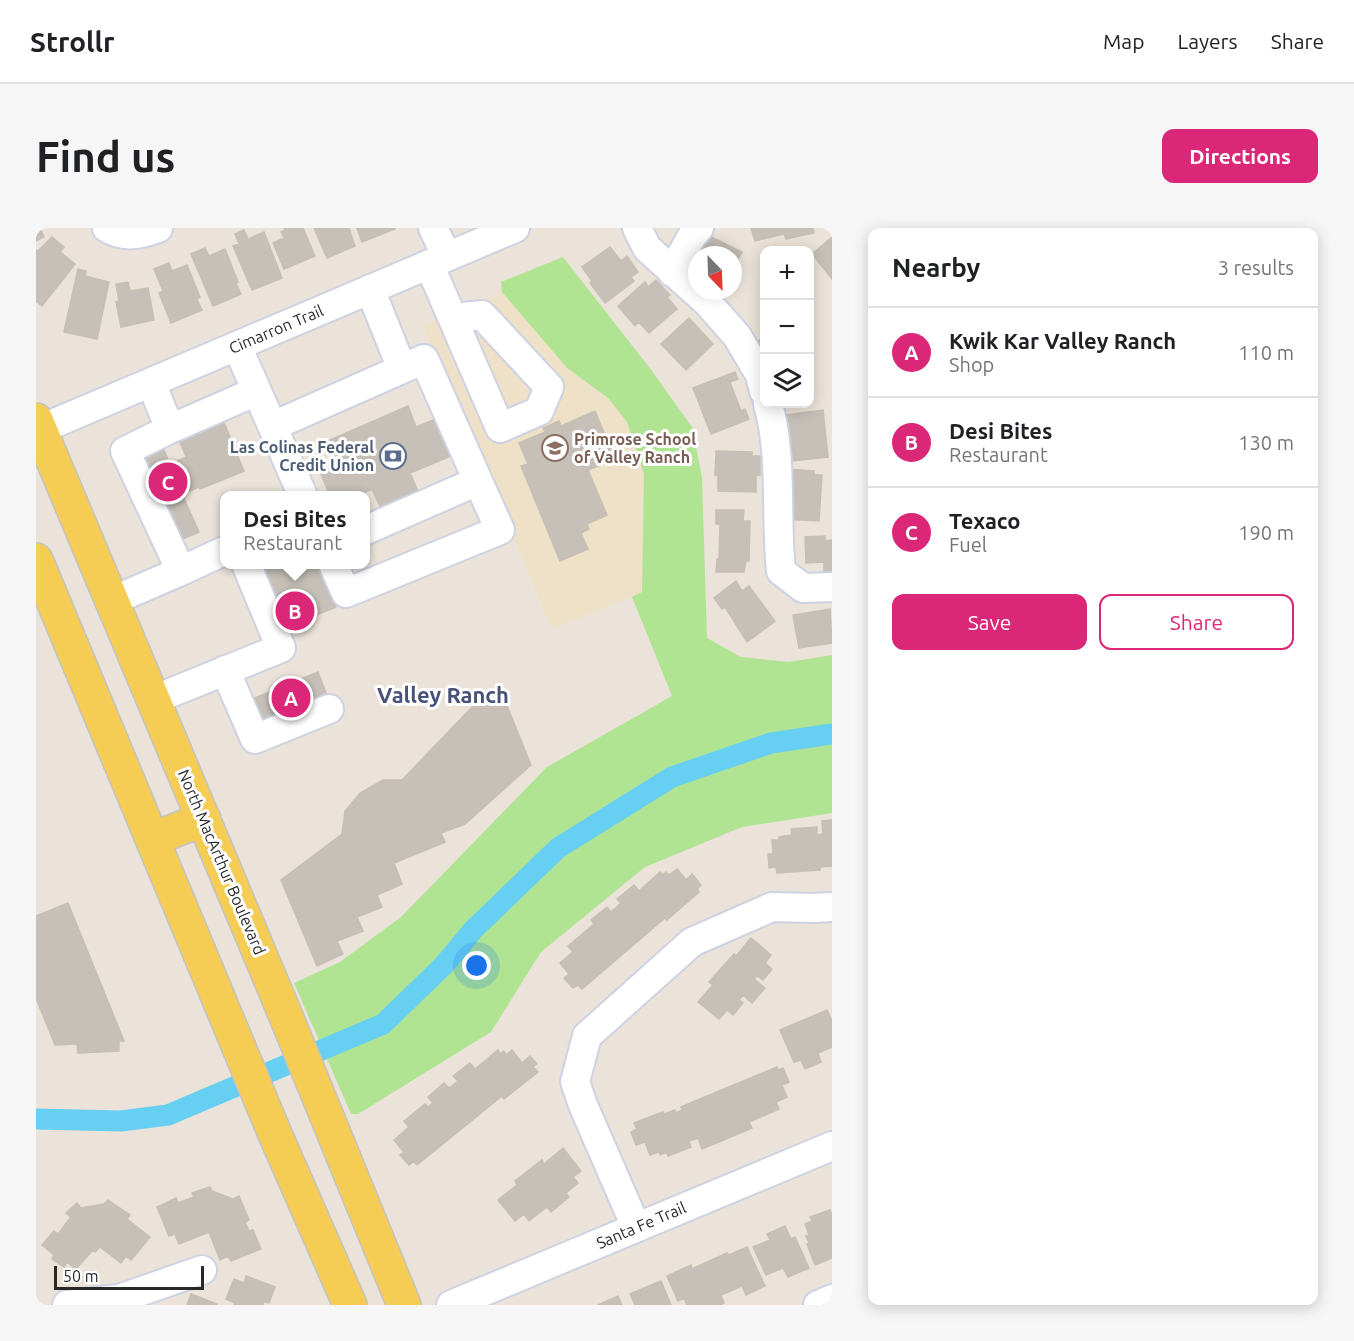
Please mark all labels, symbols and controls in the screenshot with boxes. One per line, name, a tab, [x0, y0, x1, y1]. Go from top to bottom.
text: Strollr	[30, 26, 115, 57]
text: Map	[1103, 29, 1144, 53]
text: Layers	[1177, 29, 1238, 53]
text: Share	[1271, 29, 1324, 53]
button: Directions	[1162, 129, 1318, 183]
text: Find us	[36, 133, 175, 180]
north arrow	[688, 246, 742, 300]
map controls	[760, 246, 814, 408]
button: +	[760, 246, 814, 300]
text: Nearby	[892, 253, 980, 282]
text: 3 results	[1218, 256, 1294, 279]
button: −	[760, 300, 814, 354]
street label: Cimarron Trail	[226, 301, 326, 357]
text: Kwik Kar Valley Ranch	[949, 328, 1176, 353]
text: A	[904, 341, 919, 364]
text: 110 m	[1238, 341, 1294, 364]
text: Shop	[949, 353, 994, 376]
button: layers	[760, 354, 814, 408]
text: Desi Bites	[949, 418, 1052, 443]
place label: Primrose School of Valley Ranch	[574, 430, 696, 466]
text: B	[905, 431, 918, 454]
text: 130 m	[1238, 431, 1294, 454]
school or university icon: Primrose School of Valley Ranch	[540, 433, 570, 463]
place label: Las Colinas Federal Credit Union	[230, 438, 374, 474]
bank icon: Las Colinas Federal Credit Union	[378, 441, 408, 471]
text: Restaurant	[949, 443, 1048, 466]
pin: C	[148, 460, 188, 504]
popup	[220, 491, 370, 569]
text: Desi Bites	[243, 506, 347, 531]
text: Texaco	[949, 508, 1020, 533]
text: C	[905, 521, 918, 544]
text: 190 m	[1238, 521, 1294, 544]
text: Restaurant	[243, 531, 342, 554]
text: Fuel	[949, 533, 987, 556]
pin: B	[276, 588, 314, 634]
button: Save	[892, 594, 1087, 650]
button: Share	[1099, 594, 1294, 650]
pin: A	[272, 676, 310, 720]
district label: Valley Ranch	[377, 682, 509, 707]
street label: North MacArthur Boulevard	[175, 767, 269, 957]
your location	[462, 951, 491, 980]
street label: Santa Fe Trail	[594, 1198, 688, 1252]
scale bar	[54, 1263, 204, 1290]
text: 50 m	[63, 1267, 99, 1285]

